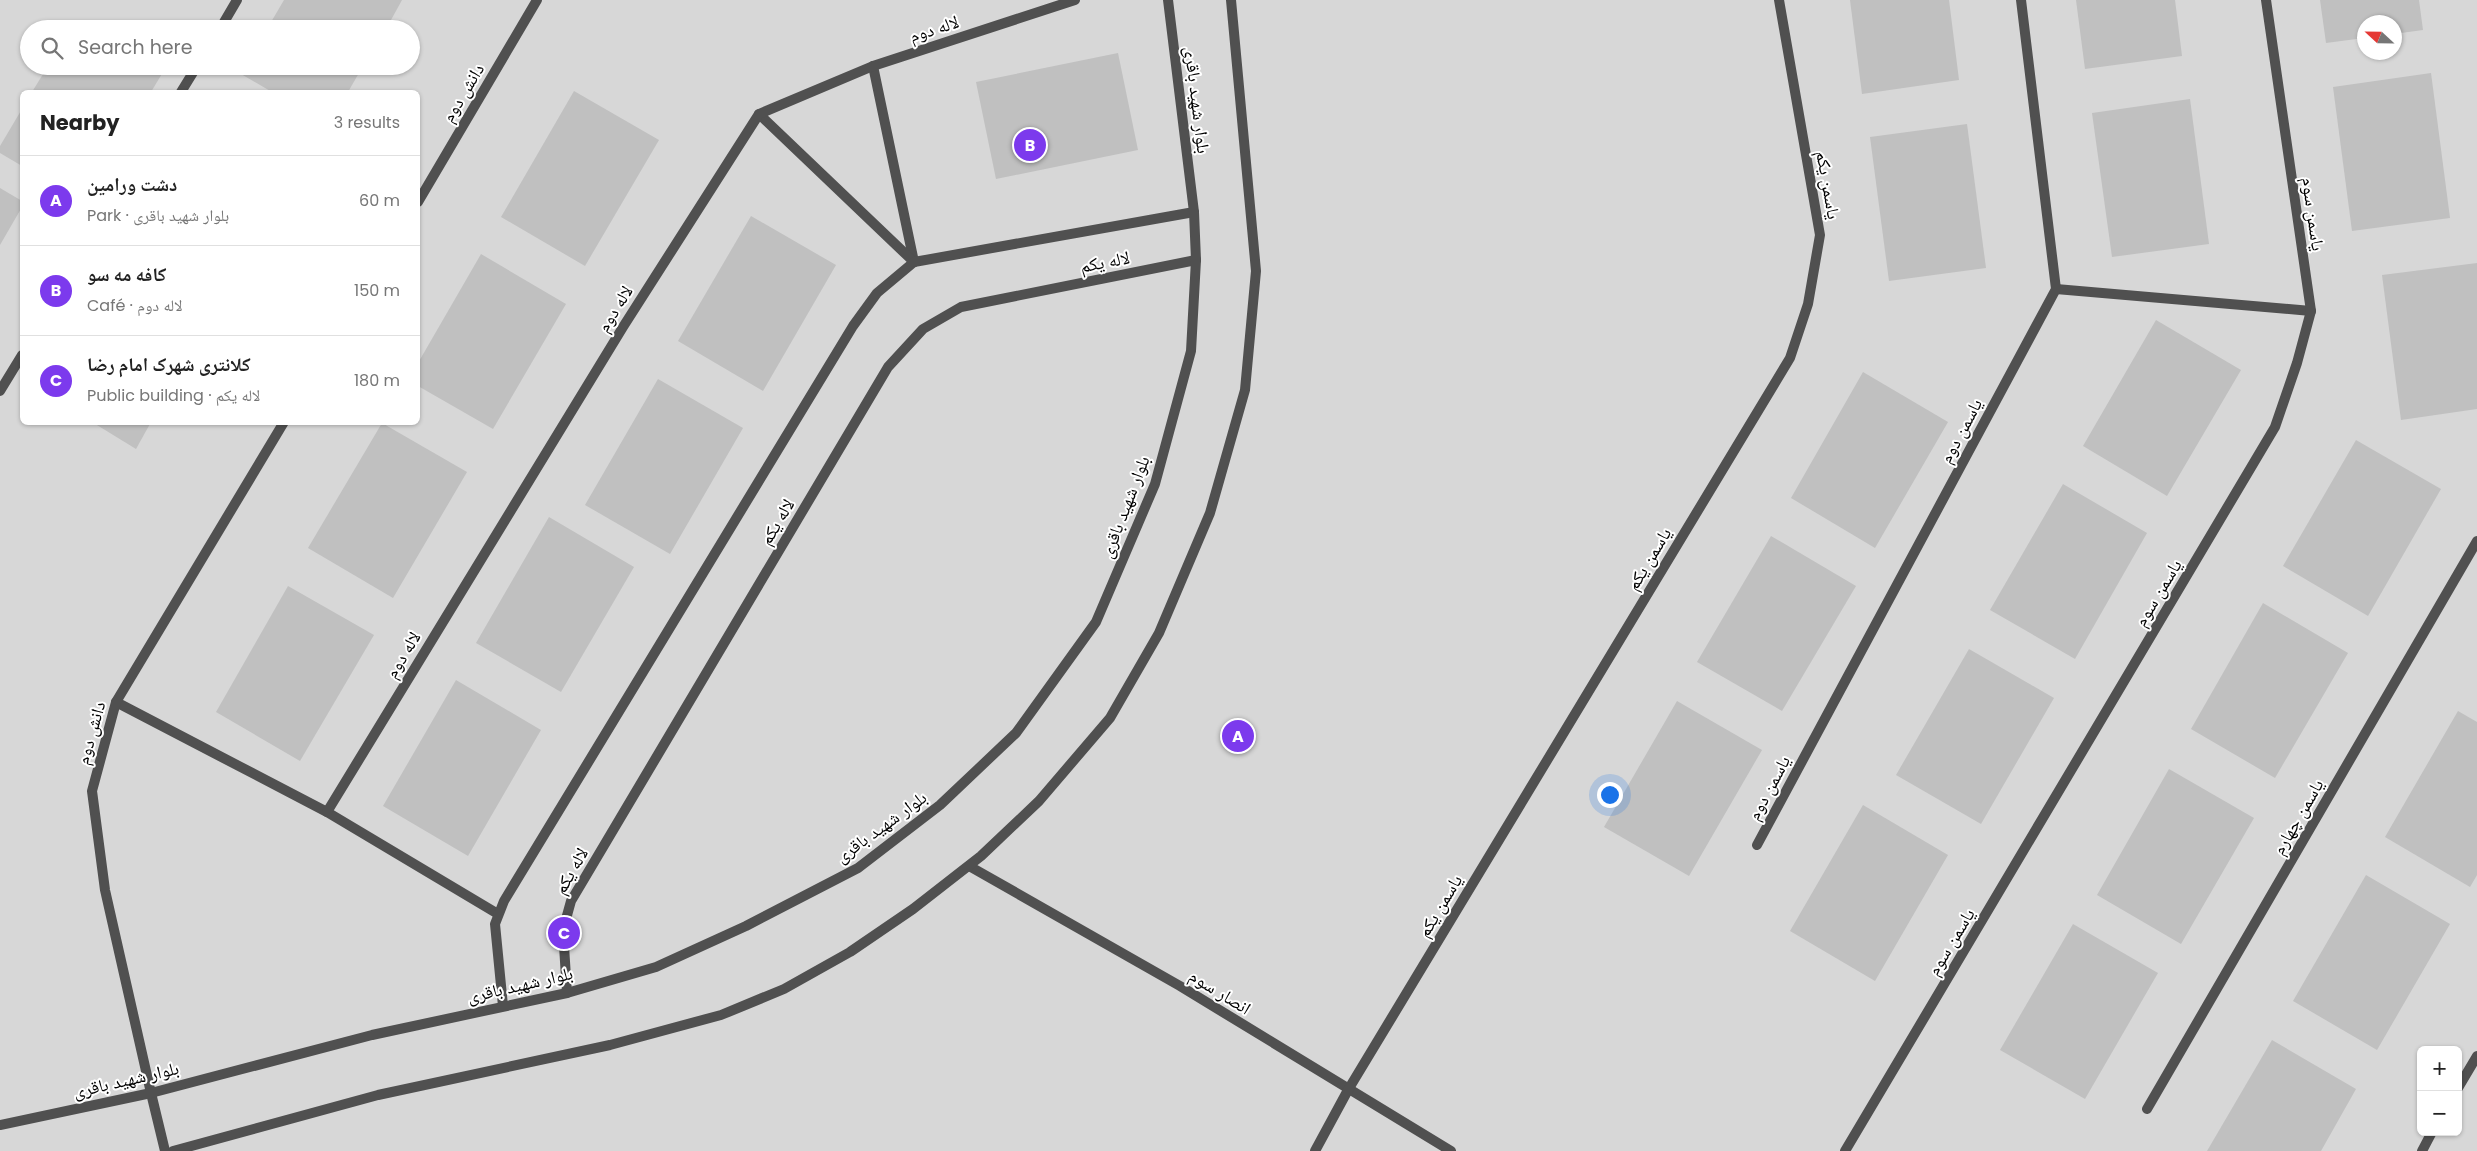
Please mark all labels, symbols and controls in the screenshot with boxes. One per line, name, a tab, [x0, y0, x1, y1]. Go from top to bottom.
street label: لاله دوم	[906, 9, 962, 48]
north arrow	[2357, 15, 2402, 60]
search box	[20, 20, 420, 75]
icon: search	[38, 34, 66, 62]
text: Search here	[78, 34, 192, 61]
street label: بلوار شهید باقری	[1179, 45, 1216, 155]
street label: دانش دوم	[435, 59, 490, 127]
text: Nearby	[40, 108, 120, 137]
text: 3 results	[334, 111, 400, 134]
pin: B	[1014, 126, 1046, 164]
street label: یاسمن یکم	[1810, 149, 1847, 221]
text: دشت ورامین	[87, 171, 177, 198]
street label: یاسمن سوم	[2296, 175, 2331, 253]
text: A	[50, 189, 62, 212]
text: 60 m	[359, 189, 400, 212]
text: Park · بلوار شهید باقری	[87, 204, 229, 227]
street label: لاله یکم	[1078, 244, 1132, 279]
text: کافه مه سو	[87, 261, 166, 288]
text: B	[51, 279, 61, 302]
text: 150 m	[354, 279, 400, 302]
street label: لاله دوم	[591, 281, 639, 337]
text: Café · لاله دوم	[87, 294, 182, 317]
text: کلانتری شهرک امام رضا	[87, 351, 251, 378]
text: C	[50, 369, 62, 392]
text: 180 m	[354, 369, 400, 392]
text: Public building · لاله یکم	[87, 384, 260, 407]
street label: یاسمن دوم	[1933, 394, 1988, 468]
street label: بلوار شهید باقری	[1094, 452, 1156, 562]
street label: لاله یکم	[753, 494, 800, 550]
street label: یاسمن یکم	[1620, 523, 1677, 595]
street label: یاسمن سوم	[2128, 554, 2187, 631]
street label: لاله دوم	[379, 627, 426, 683]
street label: دانش دوم	[70, 698, 111, 767]
pin: A	[1222, 717, 1254, 755]
street label: یاسمن دوم	[1741, 751, 1796, 825]
street label: یاسمن چهارم	[2266, 774, 2329, 859]
your location	[1597, 782, 1623, 808]
street label: بلوار شهید باقری	[830, 785, 932, 868]
street label: لاله یکم	[547, 843, 594, 899]
street label: یاسمن یکم	[1411, 870, 1468, 942]
street label: یاسمن سوم	[1921, 903, 1980, 980]
pin: C	[548, 914, 580, 952]
street label: بلوار شهید باقری	[465, 960, 575, 1009]
street label: انصار سوم	[1185, 963, 1256, 1020]
map controls	[2417, 1046, 2462, 1136]
button: +	[2417, 1046, 2462, 1091]
street label: بلوار شهید باقری	[71, 1055, 181, 1104]
button: −	[2417, 1091, 2462, 1136]

